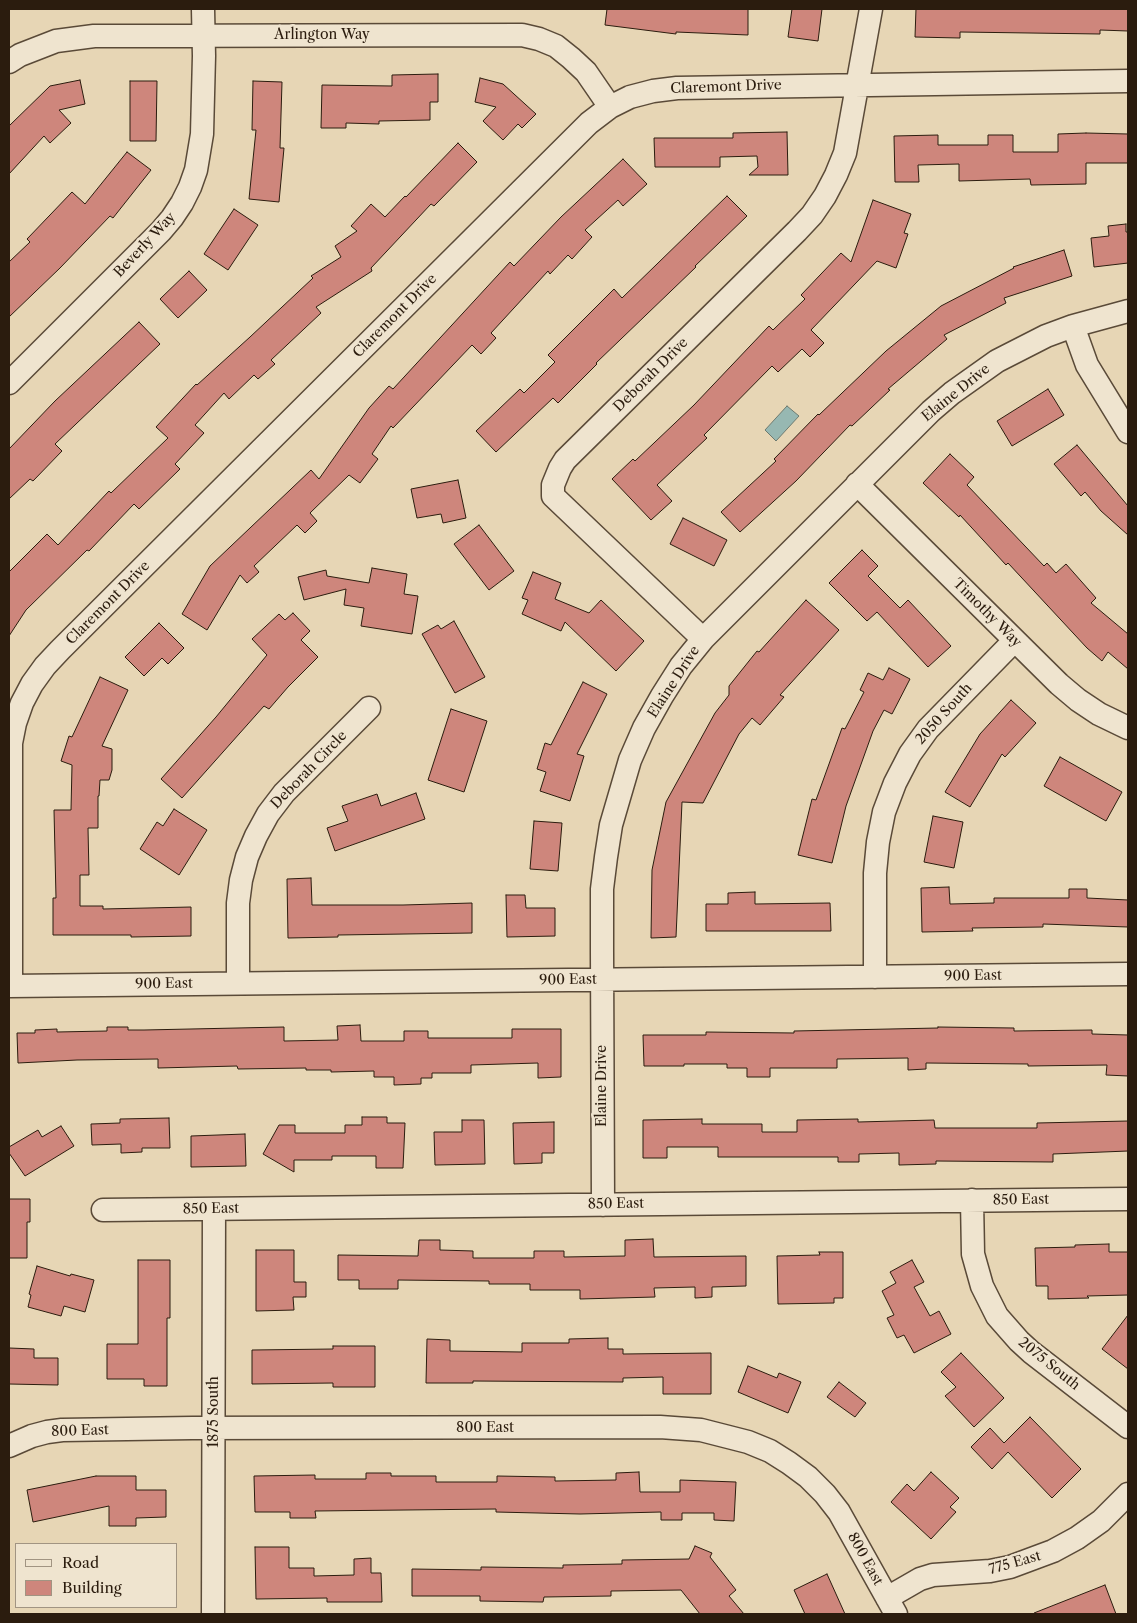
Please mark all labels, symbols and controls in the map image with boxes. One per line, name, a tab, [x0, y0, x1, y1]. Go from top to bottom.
street label: Arlington Way	[274, 27, 370, 43]
street label: Claremont Drive	[670, 77, 782, 97]
street label: Beverly Way	[111, 209, 179, 281]
street label: Claremont Drive	[350, 271, 440, 361]
street label: Deborah Drive	[610, 334, 692, 416]
street label: Elaine Drive	[919, 361, 993, 425]
street label: Claremont Drive	[63, 558, 153, 648]
street label: Timothy Way	[949, 575, 1025, 651]
street label: Elaine Drive	[645, 643, 703, 721]
street label: 2050 South	[912, 680, 976, 748]
street label: Deborah Circle	[268, 727, 350, 813]
street label: 900 East	[944, 967, 1002, 985]
street label: 900 East	[539, 971, 597, 989]
street label: 900 East	[135, 975, 193, 993]
street label: Elaine Drive	[594, 1045, 610, 1127]
street label: 850 East	[993, 1191, 1049, 1209]
street label: 850 East	[588, 1195, 644, 1213]
street label: 850 East	[183, 1200, 239, 1218]
street label: 2075 South	[1015, 1334, 1083, 1394]
street label: 1875 South	[206, 1376, 222, 1448]
street label: 800 East	[456, 1420, 514, 1436]
street label: 800 East	[51, 1422, 109, 1440]
street label: 800 East	[844, 1530, 886, 1588]
legend	[15, 1543, 178, 1608]
street label: 775 East	[987, 1548, 1043, 1578]
text: Road	[62, 1553, 99, 1572]
text: Building	[62, 1578, 122, 1597]

